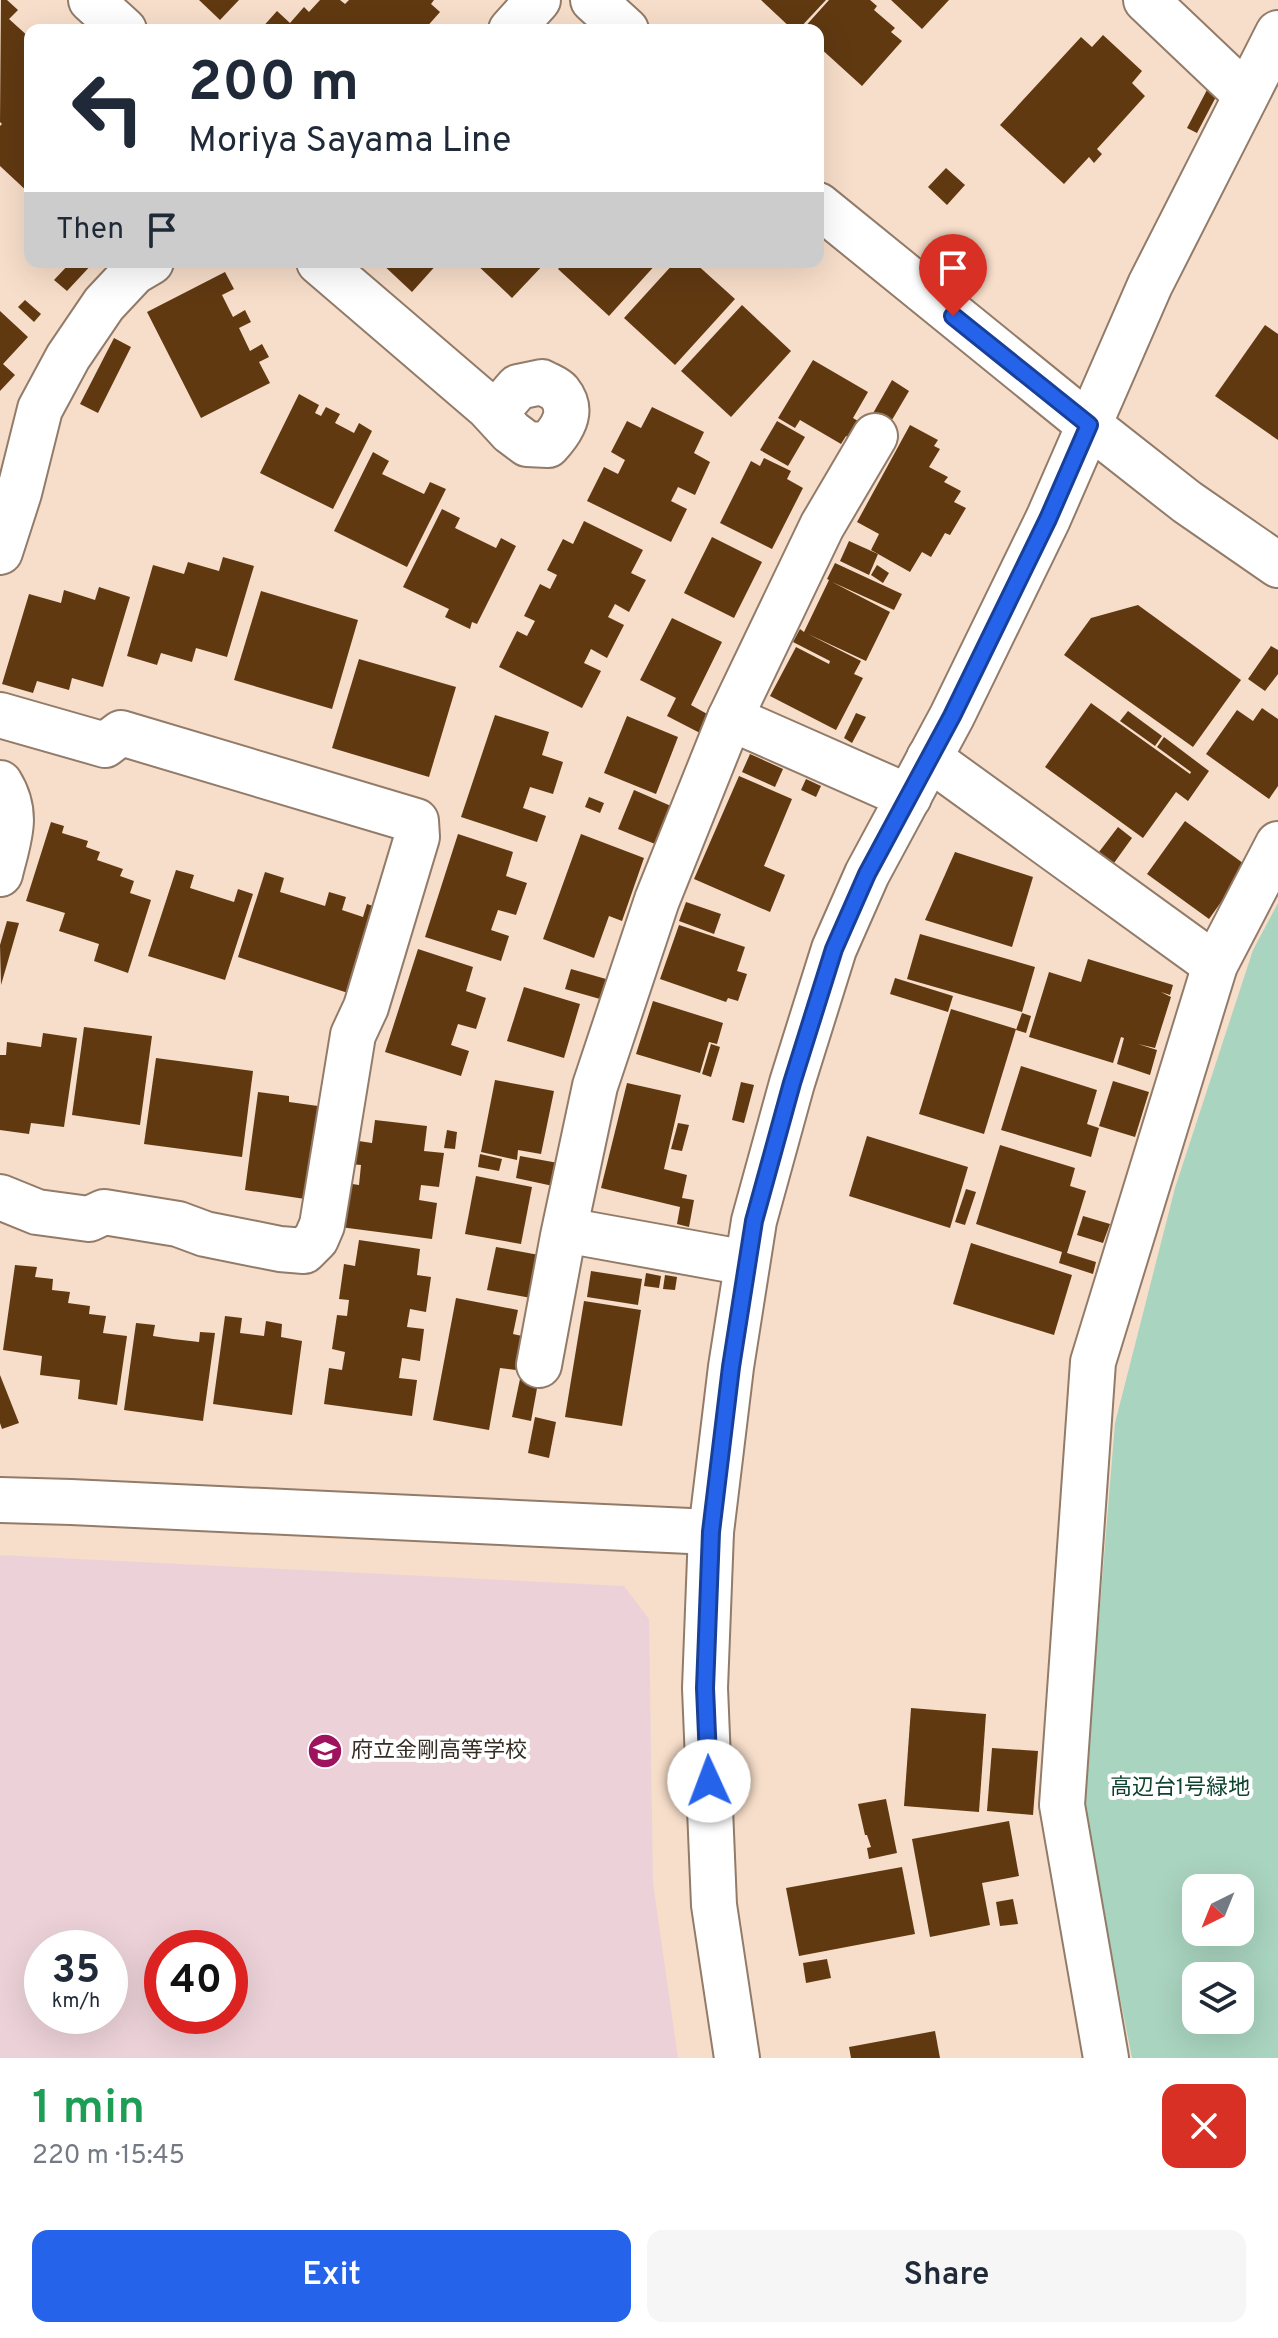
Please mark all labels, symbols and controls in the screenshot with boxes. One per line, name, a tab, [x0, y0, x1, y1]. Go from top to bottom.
text: 200 m	[188, 50, 359, 120]
icon: left	[56, 56, 160, 160]
text: Moriya Sayama Line	[188, 119, 511, 165]
icon: arrive	[140, 208, 184, 252]
text: Then	[56, 212, 124, 249]
pin	[919, 234, 987, 316]
icon: arrive	[931, 246, 975, 290]
school or university icon: 府立金剛高等学校	[306, 1732, 344, 1770]
place label: 府立金剛高等学校	[351, 1738, 527, 1765]
position arrow	[667, 1739, 751, 1823]
park label: 高辺台1号緑地	[1110, 1775, 1250, 1802]
north arrow	[1182, 1874, 1254, 1946]
map controls	[1182, 1874, 1254, 2034]
speed limit sign: 40	[144, 1930, 248, 2034]
text: 35	[52, 1947, 100, 1997]
button: layers	[1182, 1962, 1254, 2034]
text: km/h	[52, 1989, 100, 2015]
text: 1 min	[32, 2080, 145, 2140]
button: close	[1162, 2084, 1246, 2168]
text: 220 m · 15:45	[32, 2140, 185, 2173]
button: Exit	[32, 2230, 631, 2322]
button: Share	[647, 2230, 1246, 2322]

